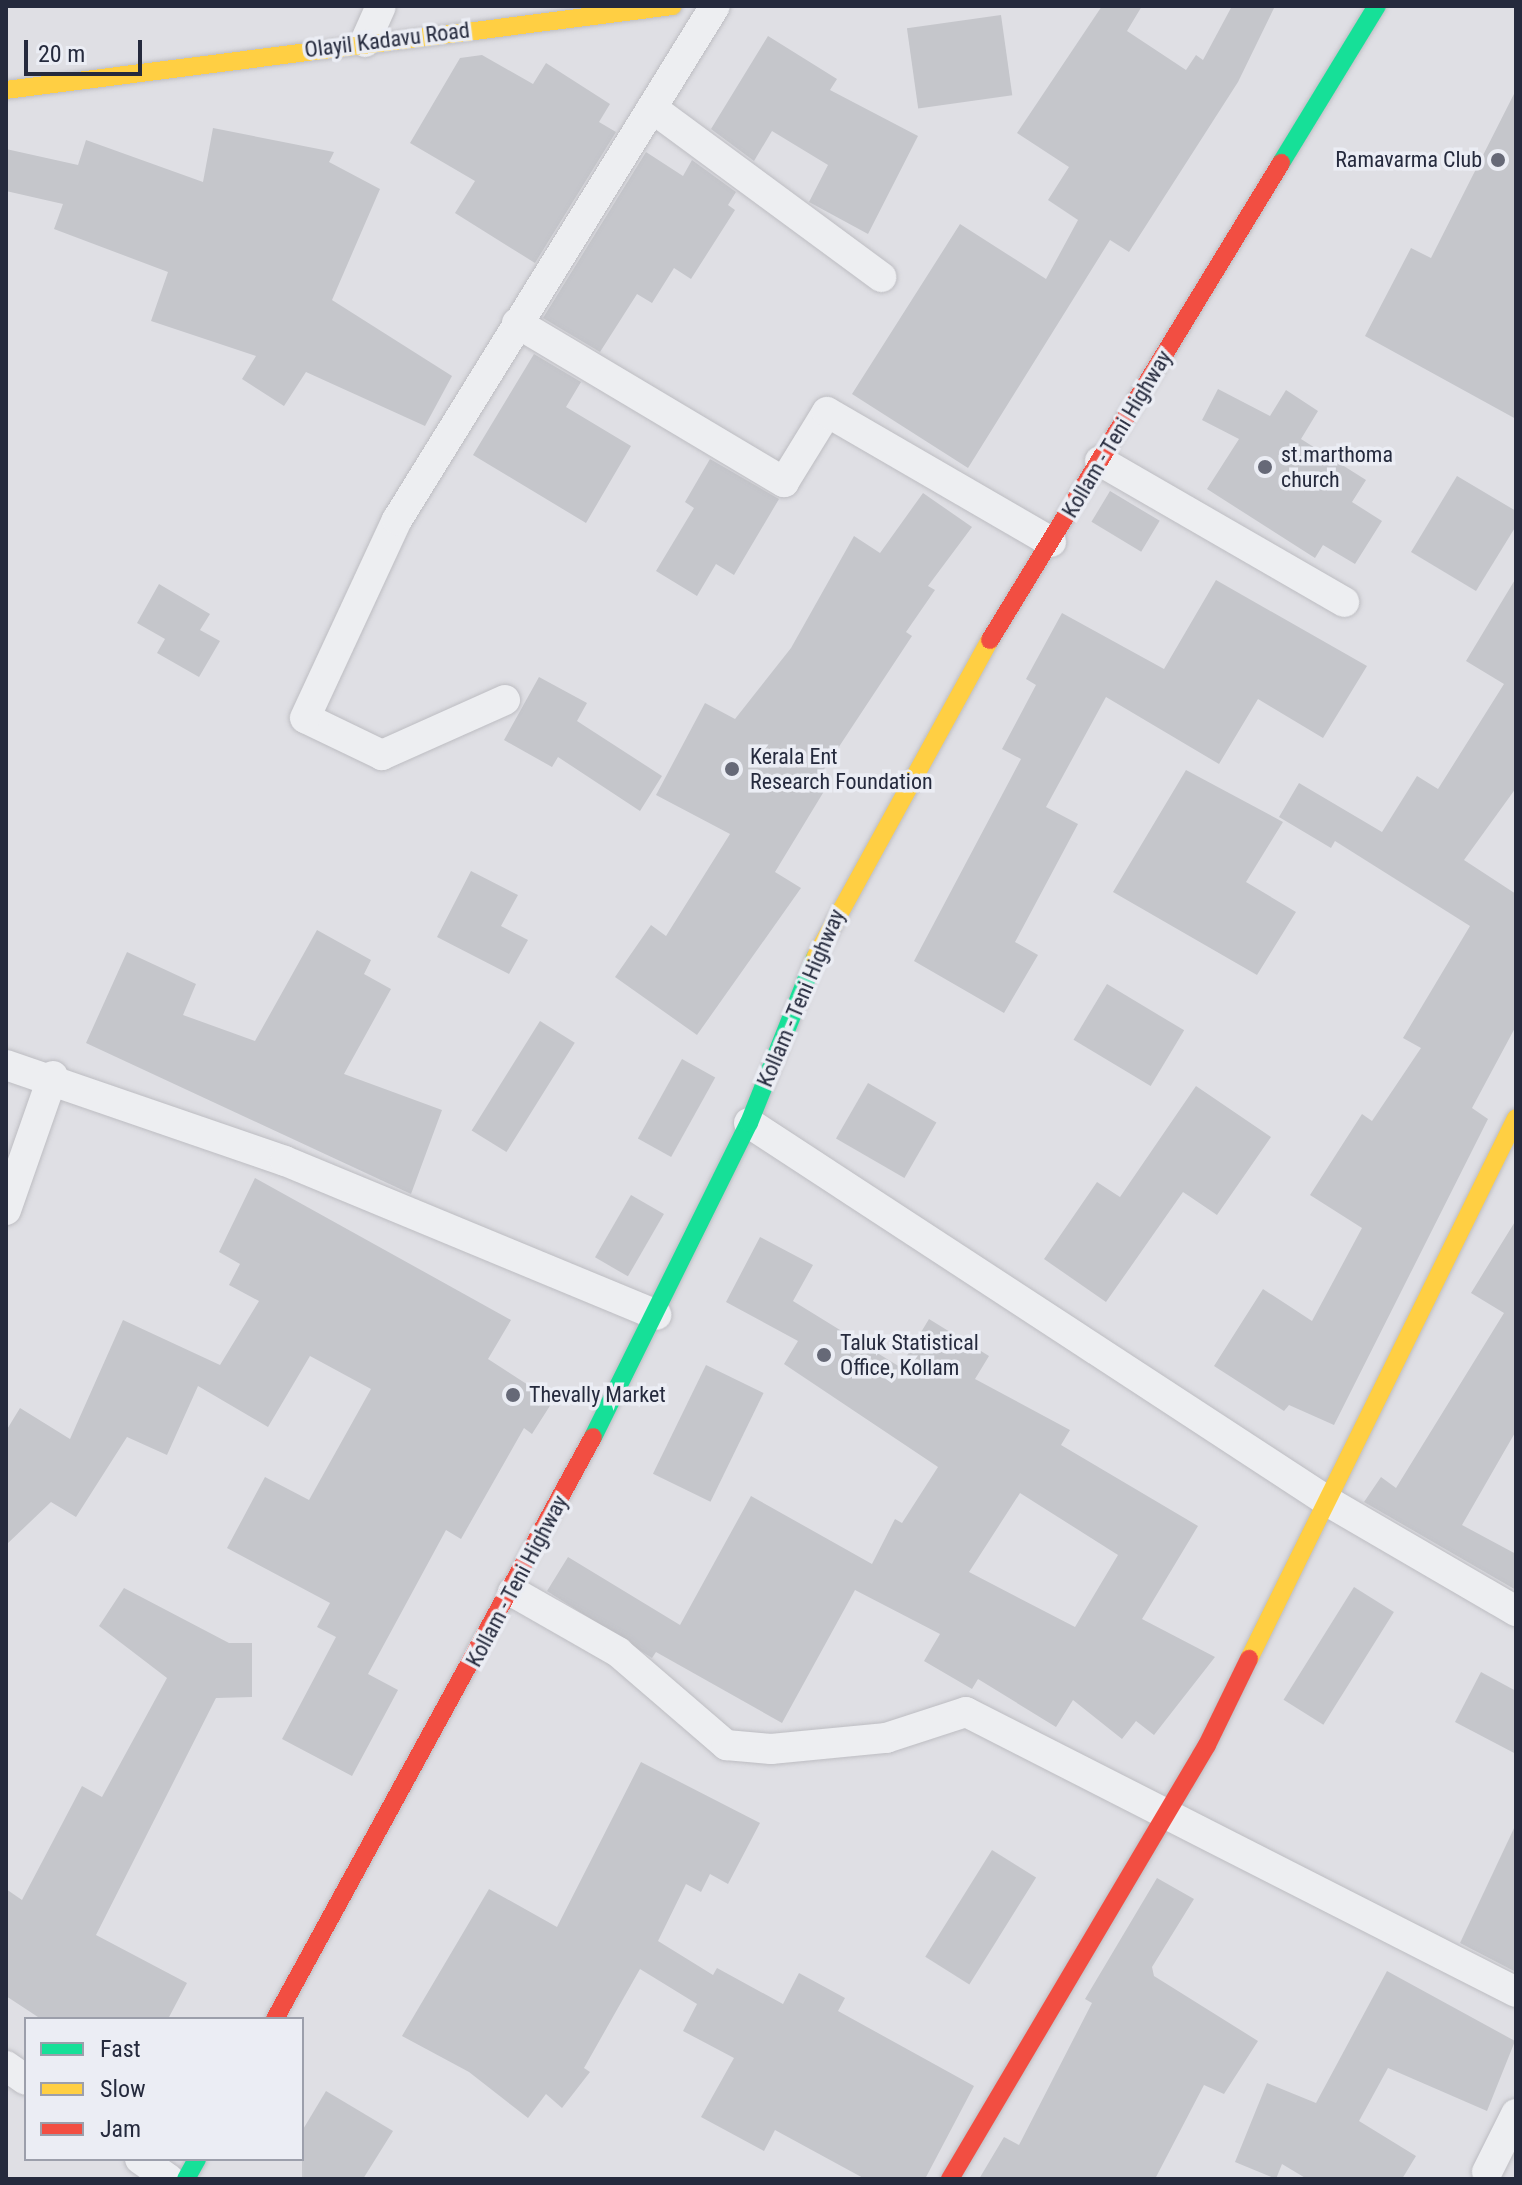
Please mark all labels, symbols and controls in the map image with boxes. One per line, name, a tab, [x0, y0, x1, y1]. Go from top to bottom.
street label: Olayil Kadavu Road	[303, 17, 471, 63]
scale bar	[28, 24, 146, 74]
text: 20 m	[38, 40, 85, 68]
place label: Ramavarma Club	[1335, 147, 1482, 173]
marker: Ramavarma Club	[1489, 151, 1507, 169]
street label: Kollam - Teni Highway	[1057, 345, 1177, 523]
place label: st.marthoma church	[1281, 441, 1393, 492]
marker: st.marthoma church	[1256, 458, 1274, 476]
place label: Kerala Ent Research Foundation	[750, 743, 933, 794]
marker: Kerala Ent Research Foundation	[721, 758, 743, 780]
street label: Kollam - Teni Highway	[752, 905, 850, 1091]
place label: Taluk Statistical Office, Kollam	[840, 1329, 979, 1380]
marker: Taluk Statistical Office, Kollam	[815, 1346, 833, 1364]
place label: Thevally Market	[529, 1382, 666, 1408]
marker: Thevally Market	[504, 1386, 522, 1404]
street label: Kollam - Teni Highway	[461, 1490, 573, 1672]
legend	[24, 2017, 304, 2161]
text: Fast	[100, 2035, 141, 2063]
text: Slow	[100, 2075, 146, 2103]
text: Jam	[100, 2115, 141, 2143]

